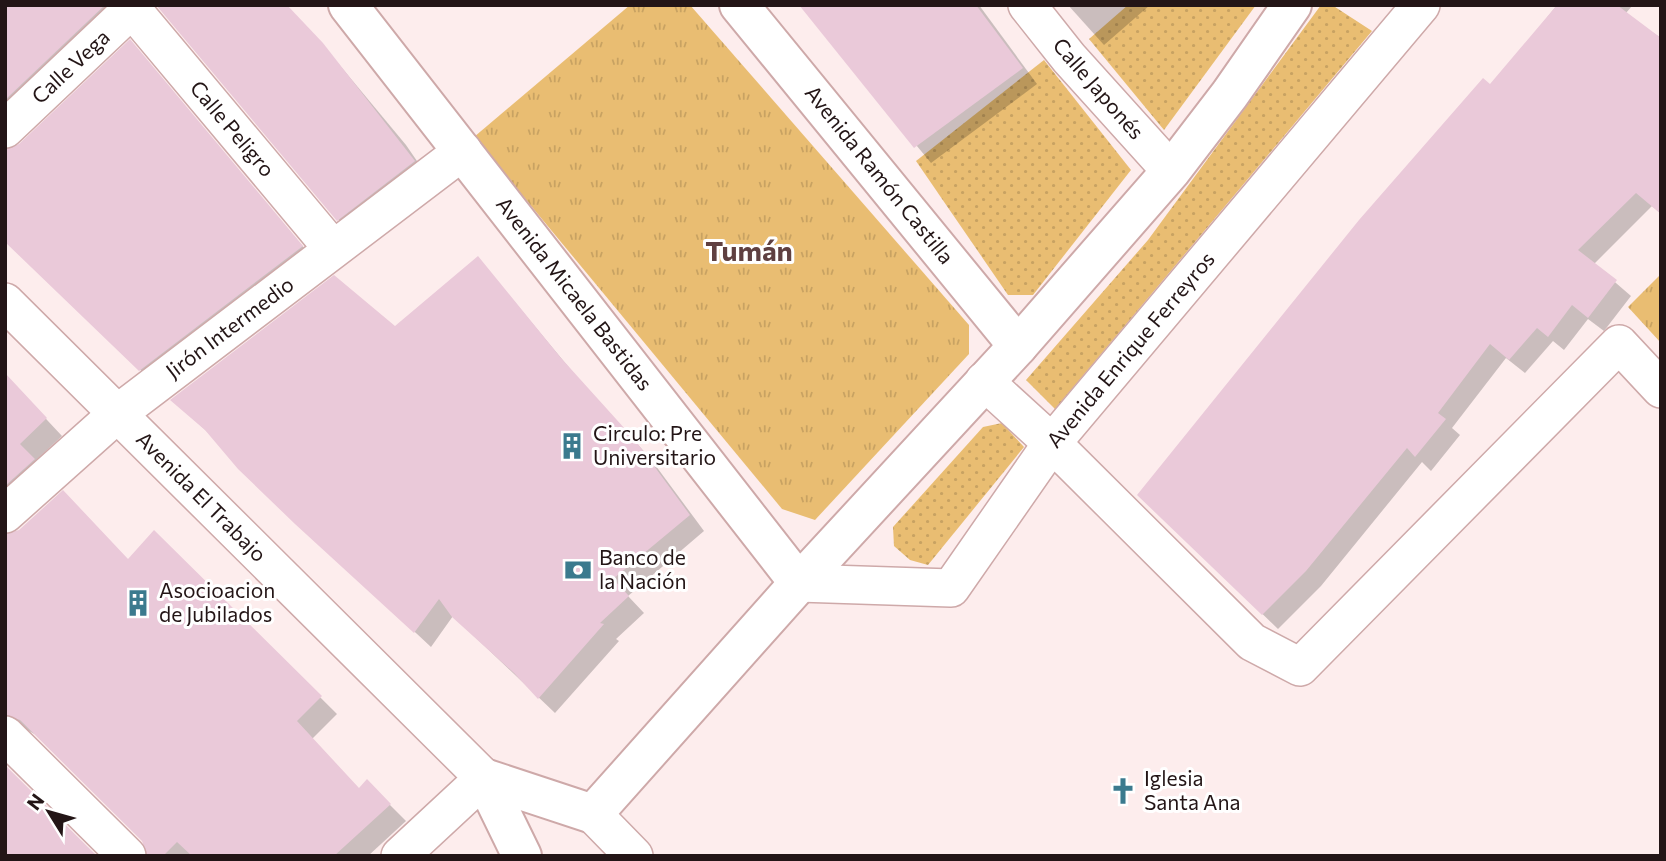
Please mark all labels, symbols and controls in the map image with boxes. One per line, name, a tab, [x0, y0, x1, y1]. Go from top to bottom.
street label: Calle Vega	[26, 24, 114, 108]
street label: Calle Japonés	[1048, 32, 1150, 144]
street label: Calle Peligro	[186, 75, 281, 181]
street label: Avenida Ramón Castilla	[801, 80, 960, 268]
street label: Avenida Micaela Bastidas	[492, 191, 659, 395]
district label: Tumán	[705, 233, 793, 267]
street label: Avenida Enrique Ferreyros	[1041, 246, 1219, 452]
street label: Jirón Intermedio	[160, 271, 298, 383]
place label: Circulo: Pre Universitario	[593, 420, 716, 469]
street label: Avenida El Trabajo	[132, 426, 272, 566]
building icon: Circulo: Pre Universitario	[557, 431, 587, 461]
place label: Banco de la Nación	[599, 544, 687, 593]
bank icon: Banco de la Nación	[563, 555, 593, 585]
place label: Asocioacion de Jubilados	[159, 577, 275, 626]
building icon: Asocioacion de Jubilados	[123, 588, 153, 618]
place label: Iglesia Santa Ana	[1144, 765, 1240, 814]
church icon: Iglesia Santa Ana	[1108, 776, 1138, 806]
north arrow	[14, 777, 84, 847]
text: N	[22, 789, 49, 814]

